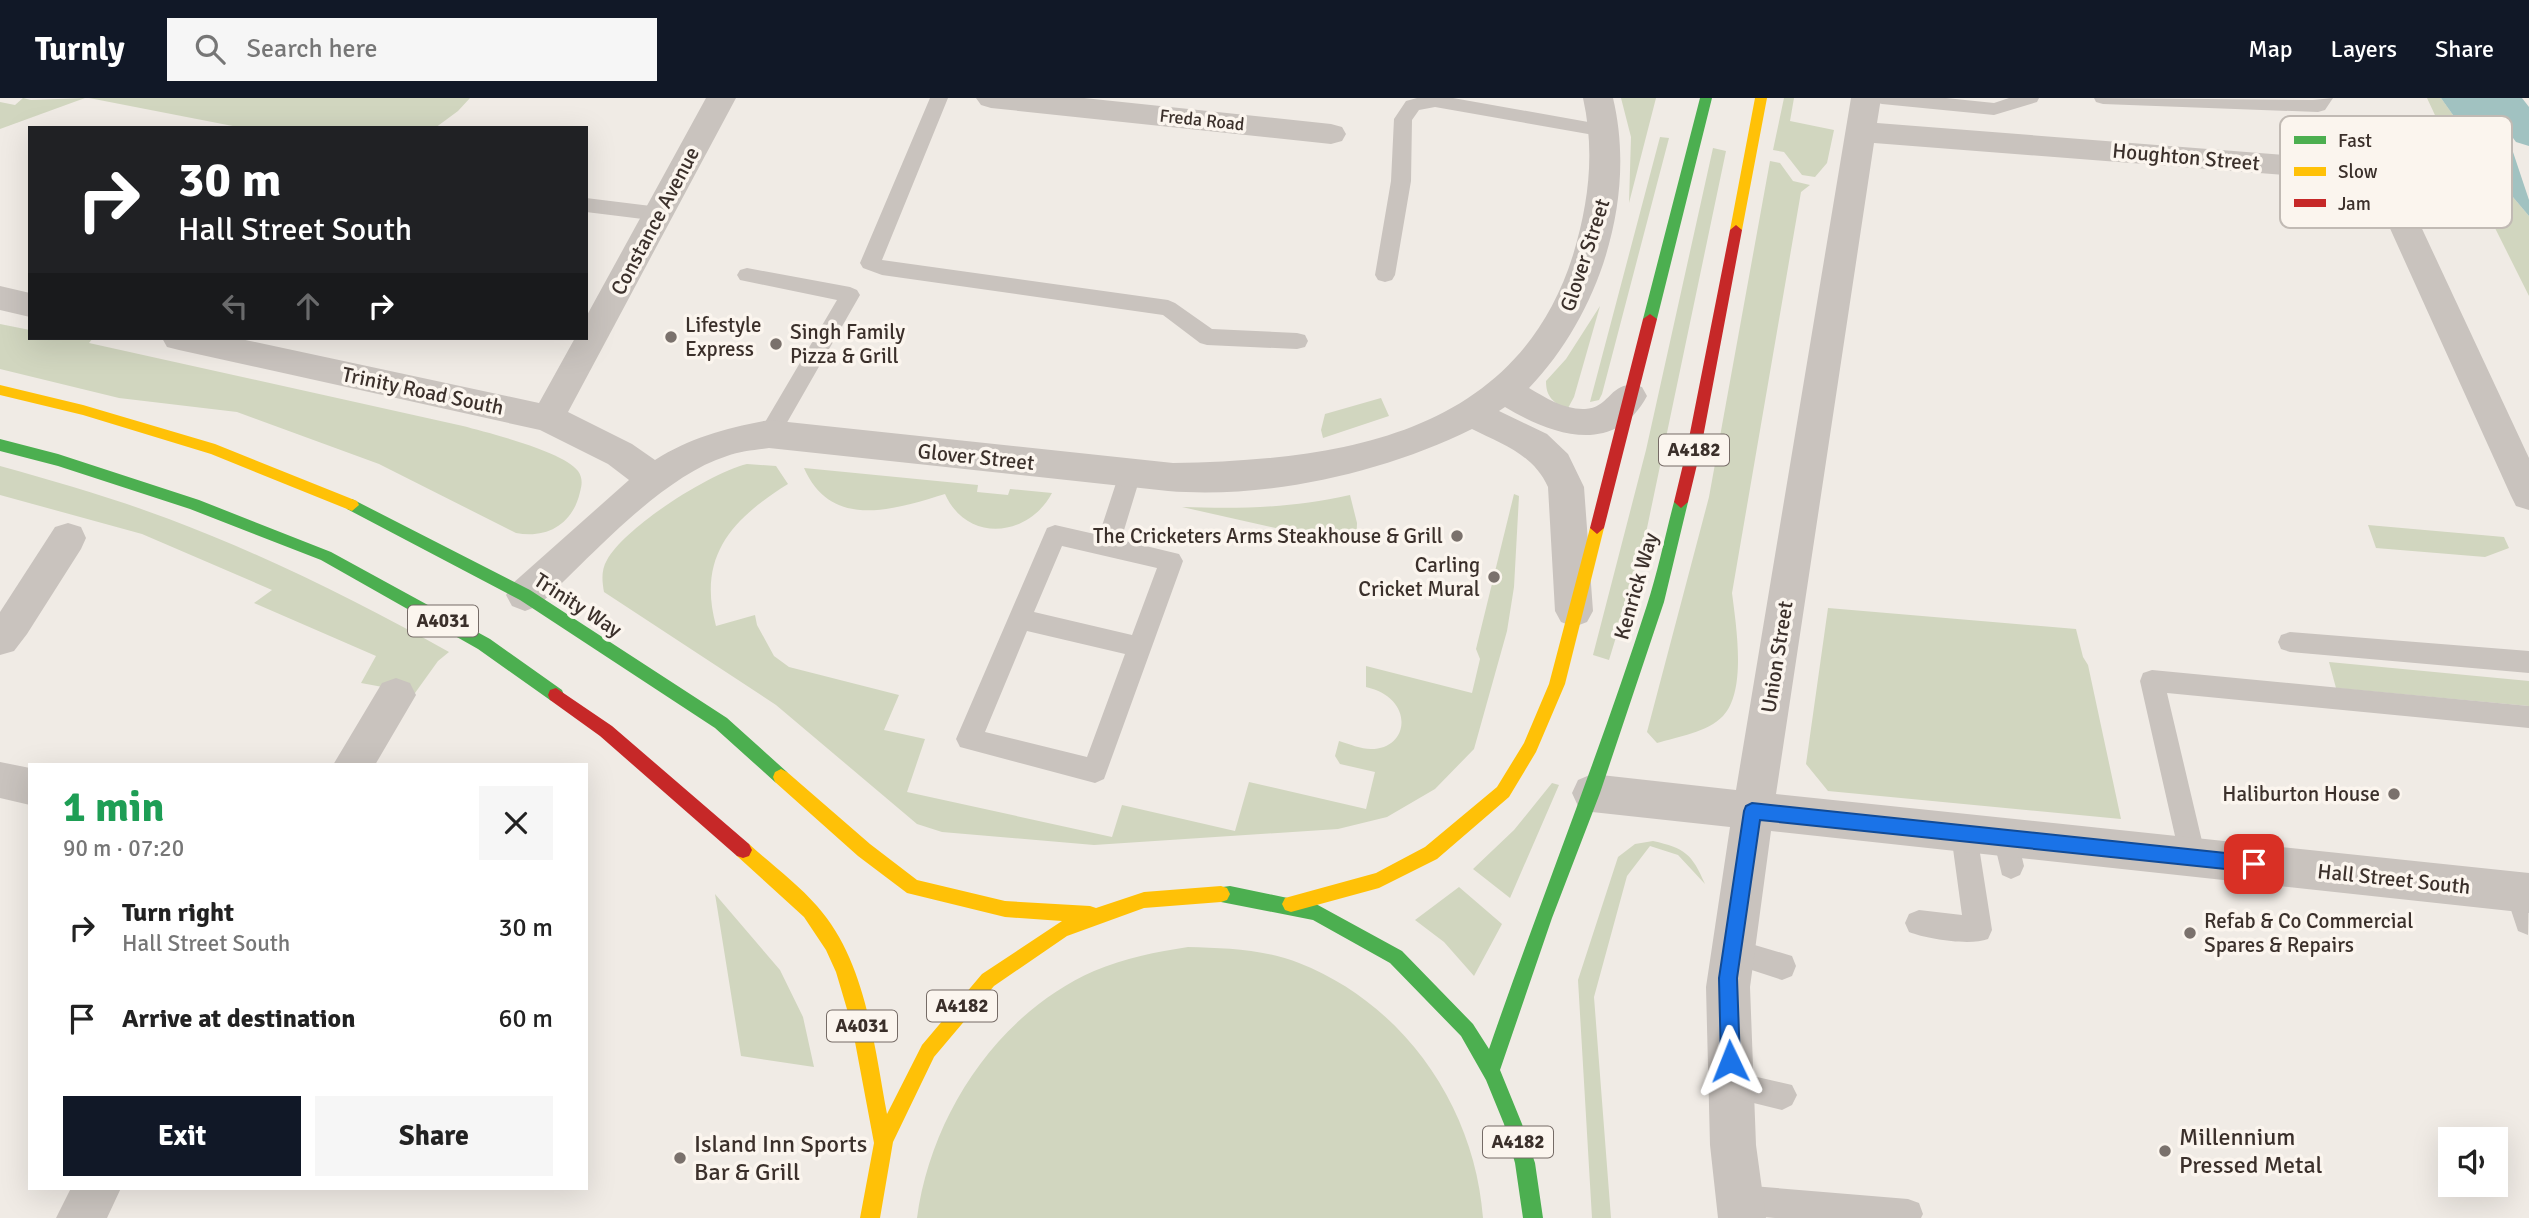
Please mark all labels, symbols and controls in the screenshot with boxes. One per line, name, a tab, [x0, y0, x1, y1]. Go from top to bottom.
search box	[167, 18, 657, 81]
text: Turnly	[35, 29, 125, 70]
icon: search	[191, 30, 229, 68]
text: Search here	[247, 33, 378, 65]
text: Map	[2248, 34, 2293, 64]
text: Layers	[2331, 34, 2397, 64]
text: Share	[2435, 34, 2494, 64]
street label: Freda Road	[1158, 105, 1246, 135]
legend	[2280, 116, 2512, 228]
text: Fast	[2338, 129, 2372, 153]
street label: Houghton Street	[2111, 138, 2261, 176]
street label: Constance Avenue	[605, 142, 705, 300]
text: 30 m	[178, 150, 281, 210]
icon: right	[63, 154, 154, 245]
text: Slow	[2338, 160, 2378, 184]
text: Jam	[2338, 192, 2371, 216]
street label: Glover Street	[1555, 195, 1615, 315]
text: Hall Street South	[178, 210, 412, 249]
icon: left	[216, 287, 254, 325]
icon: ahead	[289, 287, 327, 325]
icon: right	[362, 287, 400, 325]
place label: Lifestyle Express	[685, 312, 761, 362]
place label: Singh Family Pizza & Grill	[790, 319, 905, 369]
marker: Lifestyle Express	[663, 329, 679, 345]
marker: Singh Family Pizza & Grill	[768, 336, 784, 352]
street label: Trinity Road South	[340, 361, 506, 421]
road number: A4182	[1659, 434, 1729, 466]
street label: Glover Street	[916, 438, 1036, 476]
place label: The Cricketers Arms Steakhouse & Grill	[1093, 523, 1443, 549]
marker: The Cricketers Arms Steakhouse & Grill	[1449, 528, 1465, 544]
street label: Kenrick Way	[1608, 529, 1664, 643]
place label: Carling Cricket Mural	[1358, 552, 1480, 602]
street label: Trinity Way	[529, 567, 627, 643]
marker: Carling Cricket Mural	[1486, 569, 1502, 585]
street label: Union Street	[1755, 599, 1799, 715]
road number: A4031	[408, 606, 478, 636]
place label: Haliburton House	[2222, 781, 2380, 807]
text: 1 min	[63, 782, 164, 833]
button: close	[479, 786, 553, 860]
marker: Haliburton House	[2386, 786, 2402, 802]
text: 90 m · 07:20	[63, 834, 184, 863]
pin	[2224, 834, 2284, 894]
icon: arrive	[2235, 845, 2273, 883]
street label: Hall Street South	[2316, 858, 2472, 900]
text: Turn right	[122, 897, 234, 929]
place label: Refab & Co Commercial Spares & Repairs	[2204, 908, 2413, 958]
icon: right	[63, 909, 101, 947]
text: 30 m	[498, 912, 553, 944]
marker: Refab & Co Commercial Spares & Repairs	[2182, 925, 2198, 941]
text: Hall Street South	[122, 929, 290, 958]
road number: A4182	[927, 991, 997, 1022]
icon: arrive	[63, 1000, 101, 1038]
text: Arrive at destination	[122, 1003, 355, 1035]
text: 60 m	[498, 1003, 553, 1035]
road number: A4031	[827, 1010, 897, 1042]
position arrow	[1693, 1024, 1767, 1098]
button: Exit	[63, 1096, 301, 1176]
button: Share	[315, 1096, 553, 1176]
place label: Millennium Pressed Metal	[2179, 1122, 2323, 1180]
road number: A4182	[1483, 1126, 1553, 1158]
map controls	[2438, 1127, 2508, 1197]
button: sound	[2438, 1127, 2508, 1197]
place label: Island Inn Sports Bar & Grill	[694, 1129, 867, 1187]
marker: Millennium Pressed Metal	[2157, 1143, 2173, 1159]
marker: Island Inn Sports Bar & Grill	[672, 1150, 688, 1166]

